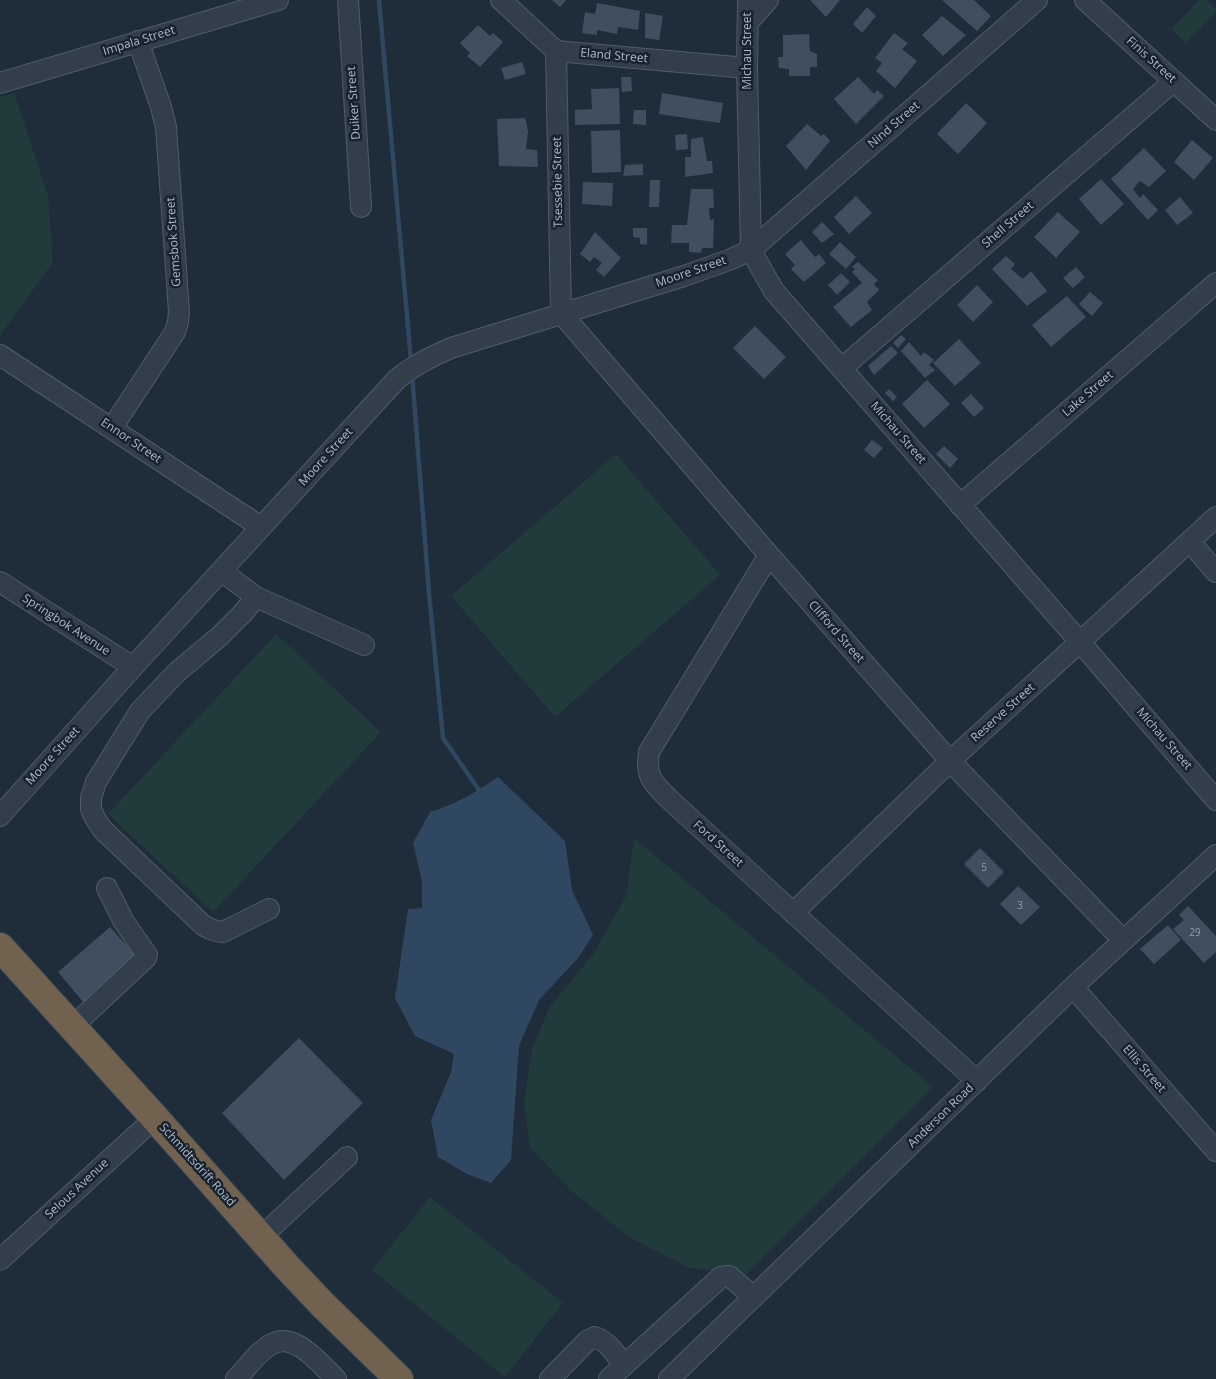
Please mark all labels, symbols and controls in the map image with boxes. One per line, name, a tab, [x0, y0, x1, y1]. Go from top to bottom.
street label: Michau Street	[741, 12, 755, 90]
street label: Impala Street	[101, 23, 177, 59]
street label: Finis Street	[1123, 34, 1179, 86]
street label: Eland Street	[580, 46, 648, 66]
street label: Duiker Street	[344, 66, 364, 140]
street label: Nind Street	[865, 99, 923, 151]
street label: Tsessebie Street	[550, 136, 566, 228]
street label: Gemsbok Street	[164, 197, 184, 287]
street label: Shell Street	[979, 199, 1037, 251]
street label: Moore Street	[654, 253, 728, 291]
street label: Lake Street	[1060, 368, 1116, 420]
street label: Michau Street	[867, 399, 929, 467]
street label: Ennor Street	[98, 415, 164, 467]
street label: Moore Street	[296, 425, 356, 489]
street label: Springbok Avenue	[20, 591, 112, 659]
street label: Clifford Street	[805, 598, 867, 666]
street label: Reserve Street	[968, 681, 1038, 745]
street label: Michau Street	[1133, 705, 1195, 773]
street label: Moore Street	[23, 724, 83, 788]
street label: Ford Street	[690, 818, 746, 870]
house number: 5	[981, 862, 987, 874]
house number: 3	[1017, 900, 1023, 912]
house number: 29	[1189, 927, 1201, 939]
street label: Ellis Street	[1120, 1042, 1168, 1096]
street label: Anderson Road	[905, 1081, 977, 1151]
street label: Schmidtsdrift Road	[156, 1121, 238, 1209]
street label: Selous Avenue	[42, 1156, 112, 1222]

